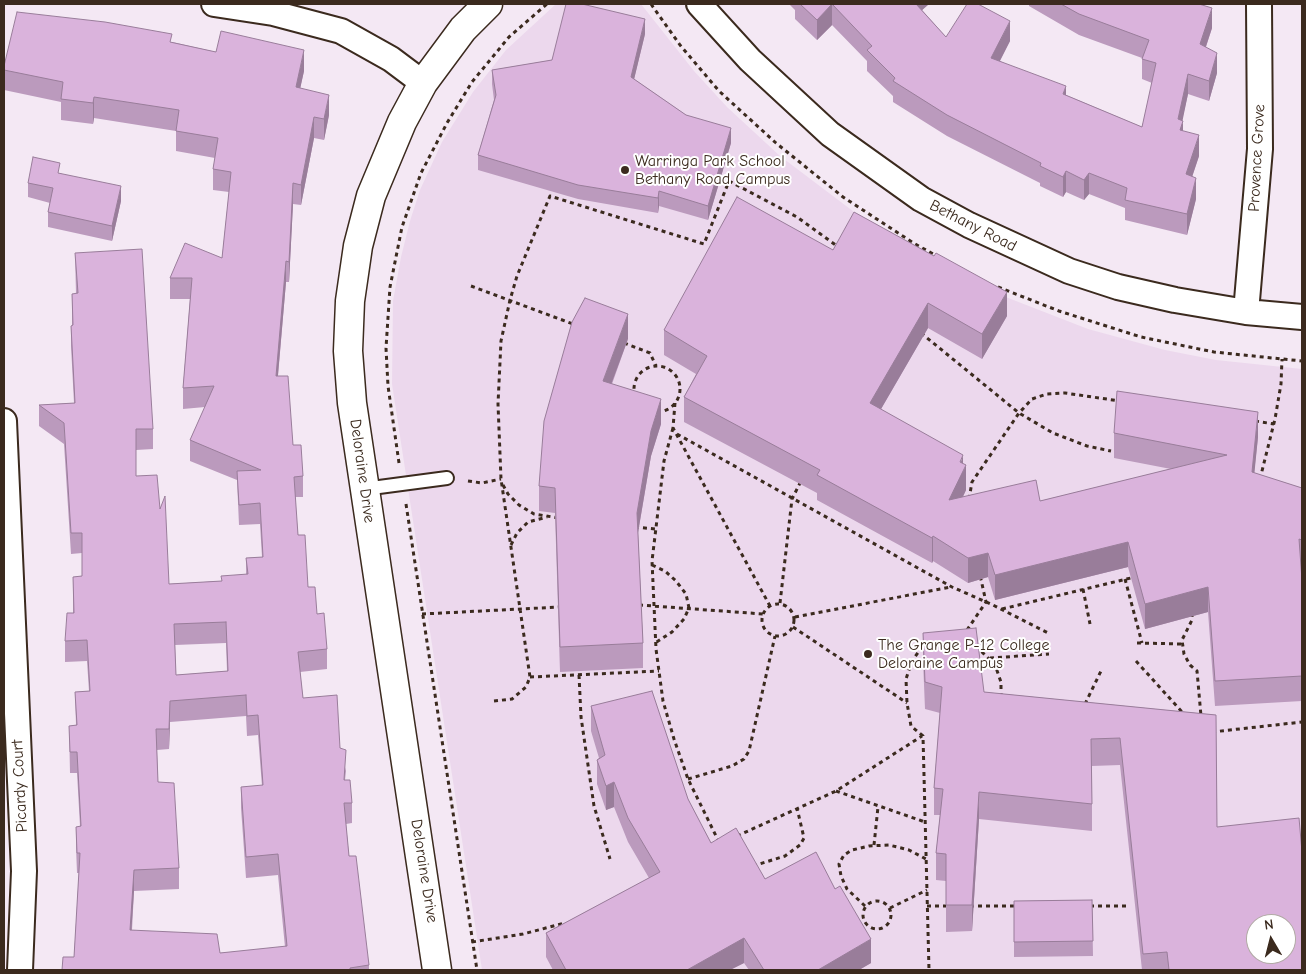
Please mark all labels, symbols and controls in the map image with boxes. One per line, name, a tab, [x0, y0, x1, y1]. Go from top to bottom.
street label: Provence Grove	[1245, 104, 1269, 212]
place label: Warringa Park School Bethany Road Campus	[635, 151, 790, 189]
marker: Warringa Park School Bethany Road Campus	[619, 164, 631, 176]
street label: Bethany Road	[926, 196, 1020, 256]
street label: Deloraine Drive	[345, 418, 379, 524]
place label: The Grange P-12 College Deloraine Campus	[878, 635, 1050, 673]
marker: The Grange P-12 College Deloraine Campus	[862, 648, 874, 660]
street label: Picardy Court	[8, 739, 32, 833]
street label: Deloraine Drive	[406, 818, 442, 924]
north arrow	[1246, 914, 1296, 964]
text: N	[1263, 916, 1275, 934]

